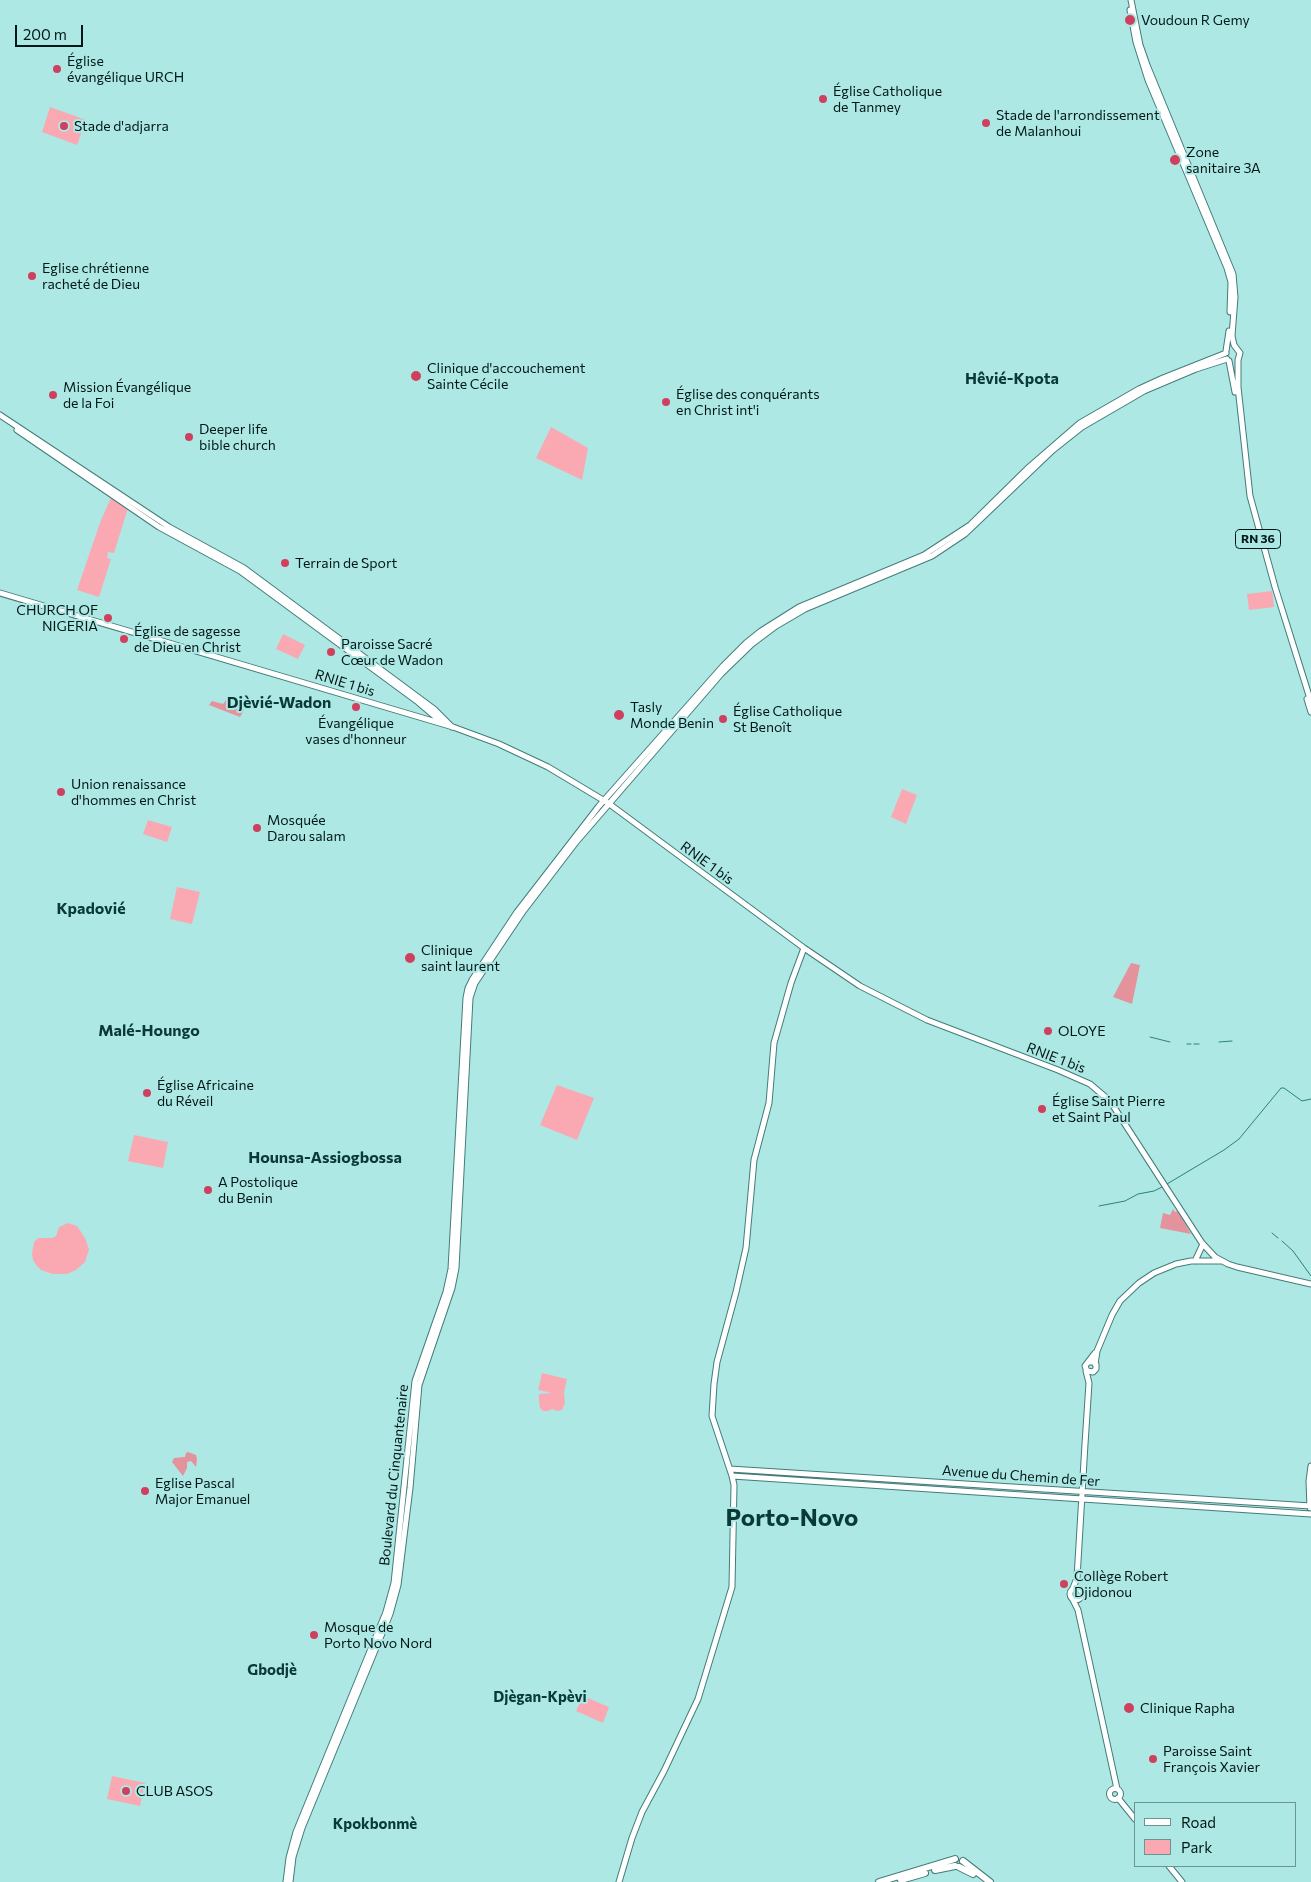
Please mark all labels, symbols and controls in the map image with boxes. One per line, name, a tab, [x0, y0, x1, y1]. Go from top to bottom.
place label: Voudoun R Gemy	[1141, 12, 1250, 28]
marker: Voudoun R Gemy	[1123, 13, 1137, 27]
scale bar	[18, 15, 85, 47]
text: 200 m	[23, 25, 67, 43]
place label: Église évangélique URCH	[67, 53, 184, 85]
marker: Église évangélique URCH	[51, 63, 63, 75]
place label: Église Catholique de Tanmey	[833, 83, 942, 115]
marker: Église Catholique de Tanmey	[817, 93, 829, 105]
place label: Stade de l'arrondissement de Malanhoui	[996, 107, 1160, 140]
marker: Stade de l'arrondissement de Malanhoui	[980, 117, 992, 129]
place label: Stade d'adjarra	[74, 118, 169, 134]
marker: Stade d'adjarra	[58, 120, 70, 132]
place label: Zone sanitaire 3A	[1186, 144, 1261, 176]
marker: Zone sanitaire 3A	[1168, 153, 1182, 167]
place label: Eglise chrétienne racheté de Dieu	[42, 260, 149, 292]
marker: Eglise chrétienne racheté de Dieu	[26, 270, 38, 282]
place label: Clinique d'accouchement Sainte Cécile	[427, 360, 585, 392]
marker: Clinique d'accouchement Sainte Cécile	[409, 369, 423, 383]
district label: Hêvié-Kpota	[965, 369, 1059, 389]
place label: Mission Évangélique de la Foi	[63, 379, 191, 412]
place label: Église des conquérants en Christ int'i	[676, 386, 820, 418]
marker: Mission Évangélique de la Foi	[47, 389, 59, 401]
marker: Église des conquérants en Christ int'i	[660, 396, 672, 408]
place label: Deeper life bible church	[199, 421, 276, 454]
marker: Deeper life bible church	[183, 431, 195, 443]
road number: RN 36	[1236, 530, 1280, 548]
place label: Terrain de Sport	[295, 555, 397, 571]
marker: Terrain de Sport	[279, 557, 291, 569]
place label: CHURCH OF NIGERIA	[16, 602, 98, 634]
marker: CHURCH OF NIGERIA	[102, 612, 114, 624]
place label: Église de sagesse de Dieu en Christ	[134, 623, 241, 656]
marker: Église de sagesse de Dieu en Christ	[118, 633, 130, 645]
place label: Paroisse Sacré Cœur de Wadon	[341, 636, 443, 669]
marker: Paroisse Sacré Cœur de Wadon	[325, 646, 337, 658]
street label: RNIE 1 bis	[313, 666, 377, 700]
district label: Djèvié-Wadon	[227, 693, 331, 713]
place label: Tasly Monde Benin	[630, 699, 714, 732]
marker: Évangélique vases d'honneur	[350, 701, 362, 713]
place label: Église Catholique St Benoît	[733, 703, 842, 736]
marker: Tasly Monde Benin	[612, 708, 626, 722]
marker: Église Catholique St Benoît	[717, 713, 729, 725]
place label: Évangélique vases d'honneur	[305, 715, 407, 748]
place label: Union renaissance d'hommes en Christ	[71, 776, 196, 809]
marker: Union renaissance d'hommes en Christ	[55, 786, 67, 798]
place label: Mosquée Darou salam	[267, 812, 346, 844]
marker: Mosquée Darou salam	[251, 822, 263, 834]
street label: RNIE 1 bis	[677, 838, 737, 888]
district label: Kpadovié	[56, 899, 126, 919]
place label: Clinique saint laurent	[421, 942, 500, 974]
marker: Clinique saint laurent	[403, 951, 417, 965]
district label: Malé-Houngo	[98, 1021, 200, 1041]
place label: OLOYE	[1058, 1023, 1106, 1039]
marker: OLOYE	[1042, 1025, 1054, 1037]
street label: RNIE 1 bis	[1024, 1039, 1088, 1077]
place label: Église Africaine du Réveil	[157, 1077, 254, 1110]
marker: Église Africaine du Réveil	[141, 1087, 153, 1099]
place label: Église Saint Pierre et Saint Paul	[1052, 1093, 1165, 1126]
marker: Église Saint Pierre et Saint Paul	[1036, 1103, 1048, 1115]
district label: Hounsa-Assiogbossa	[248, 1148, 402, 1168]
place label: A Postolique du Benin	[218, 1174, 298, 1206]
marker: A Postolique du Benin	[202, 1184, 214, 1196]
street label: Boulevard du Cinquantenaire	[376, 1383, 412, 1567]
street label: Avenue du Chemin de Fer	[941, 1462, 1101, 1490]
place label: Eglise Pascal Major Emanuel	[155, 1475, 250, 1508]
marker: Eglise Pascal Major Emanuel	[139, 1485, 151, 1497]
district label: Porto-Novo	[726, 1504, 858, 1532]
place label: Collège Robert Djidonou	[1074, 1568, 1168, 1600]
marker: Collège Robert Djidonou	[1058, 1578, 1070, 1590]
place label: Mosque de Porto Novo Nord	[324, 1619, 432, 1651]
marker: Mosque de Porto Novo Nord	[308, 1629, 320, 1641]
district label: Gbodjè	[247, 1661, 297, 1679]
district label: Djègan-Kpèvi	[493, 1688, 587, 1706]
place label: Clinique Rapha	[1140, 1700, 1235, 1716]
marker: Clinique Rapha	[1122, 1701, 1136, 1715]
place label: Paroisse Saint François Xavier	[1163, 1743, 1260, 1775]
marker: Paroisse Saint François Xavier	[1147, 1753, 1159, 1765]
place label: CLUB ASOS	[136, 1783, 213, 1799]
marker: CLUB ASOS	[120, 1785, 132, 1797]
legend	[1134, 1802, 1296, 1867]
text: Road	[1181, 1813, 1216, 1831]
district label: Kpokbonmè	[333, 1815, 417, 1833]
text: Park	[1181, 1838, 1212, 1856]

